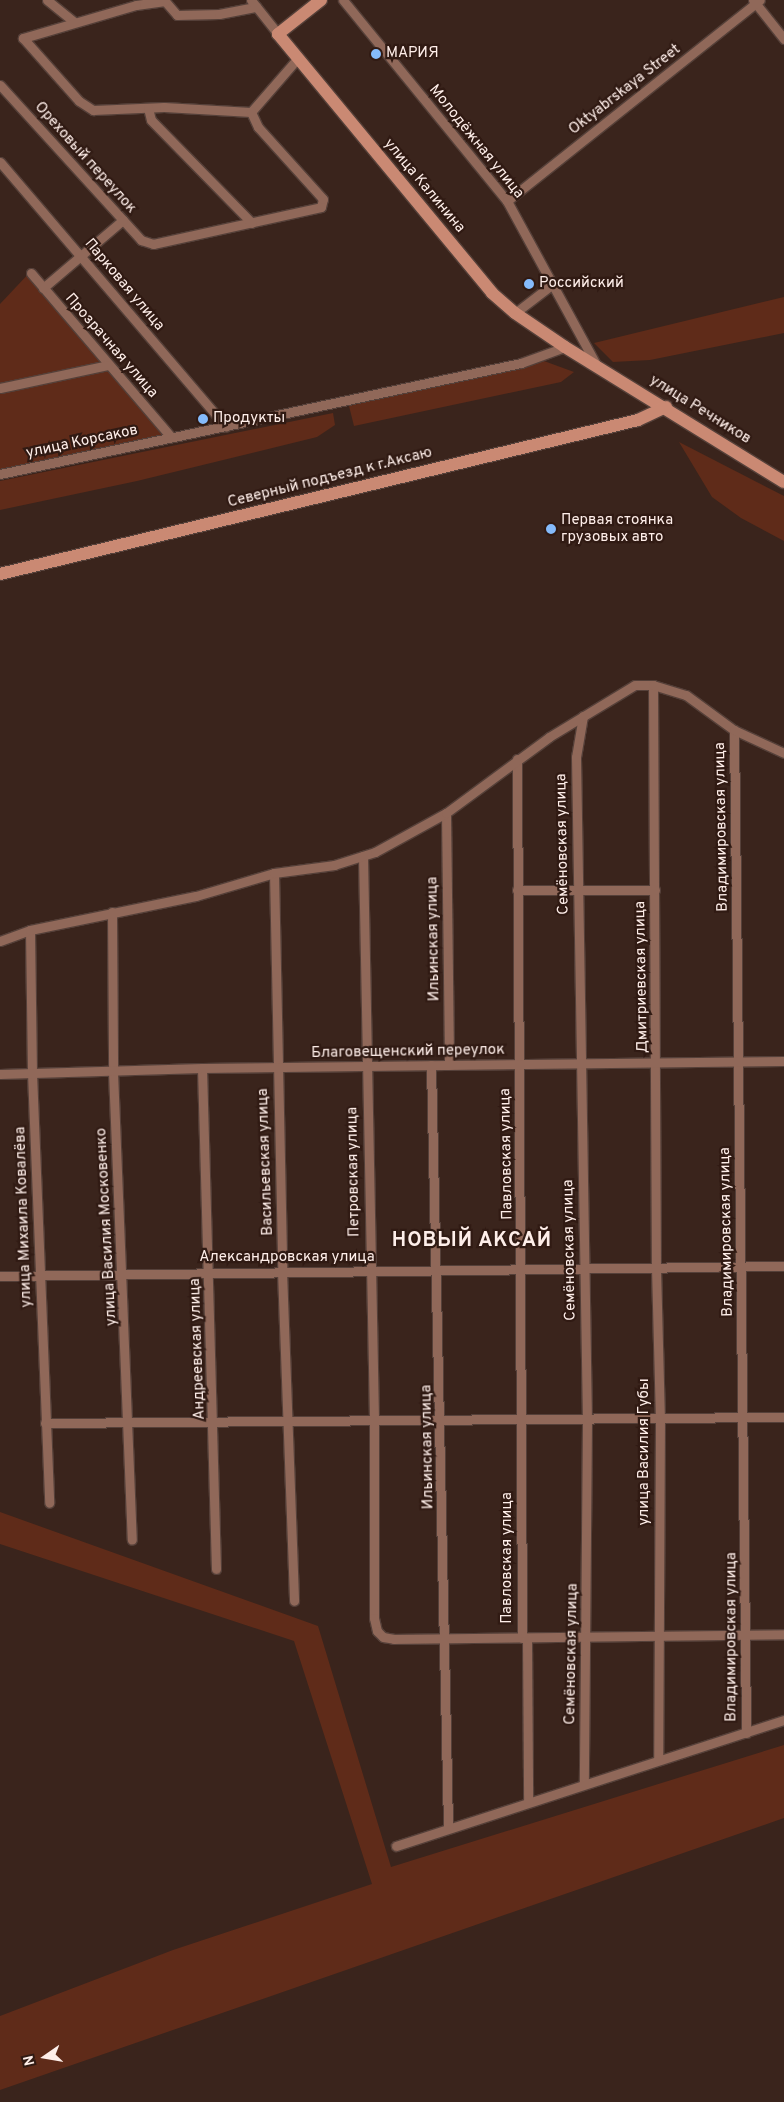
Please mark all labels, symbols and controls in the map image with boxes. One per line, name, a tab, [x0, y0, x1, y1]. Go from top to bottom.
street label: Oktyabrskaya Street	[566, 41, 684, 139]
place label: МАРИЯ	[386, 45, 439, 63]
marker: МАРИЯ	[370, 48, 382, 60]
street label: Молодёжная улица	[425, 82, 527, 202]
street label: Ореховый переулок	[30, 99, 140, 217]
street label: улица Калинина	[379, 135, 469, 237]
street label: Парковая улица	[80, 235, 168, 335]
place label: Российский	[539, 275, 624, 293]
marker: Российский	[523, 278, 535, 290]
street label: Прозрачная улица	[61, 290, 161, 402]
street label: улица Речников	[646, 372, 754, 448]
place label: Продукты	[213, 410, 285, 428]
marker: Продукты	[197, 413, 209, 425]
street label: улица Корсаков	[24, 421, 140, 463]
street label: Северный подъезд к г.Аксаю	[226, 444, 434, 512]
place label: Первая стоянка грузовых авто	[561, 511, 673, 546]
marker: Первая стоянка грузовых авто	[545, 523, 557, 535]
street label: Владимировская улица	[712, 742, 732, 912]
street label: Семёновская улица	[553, 773, 573, 915]
street label: Ильинская улица	[424, 877, 444, 1001]
street label: Дмитриевская улица	[632, 901, 652, 1053]
street label: Благовещенский переулок	[311, 1041, 505, 1063]
street label: Васильевская улица	[254, 1088, 278, 1236]
street label: Павловская улица	[497, 1088, 517, 1220]
street label: Петровская улица	[344, 1107, 364, 1237]
street label: улица Михаила Ковалёва	[12, 1126, 36, 1308]
street label: улица Василия Московенко	[93, 1127, 121, 1327]
street label: Владимировская улица	[717, 1147, 737, 1317]
street label: Семёновская улица	[560, 1179, 580, 1321]
district label: НОВЫЙ АКСАЙ	[390, 1229, 554, 1253]
street label: Александровская улица	[199, 1249, 375, 1267]
street label: Андреевская улица	[187, 1278, 209, 1420]
street label: улица Василия Губы	[636, 1378, 654, 1526]
street label: Ильинская улица	[418, 1385, 438, 1509]
street label: Павловская улица	[499, 1492, 517, 1624]
street label: Владимировская улица	[723, 1552, 741, 1722]
street label: Семёновская улица	[562, 1583, 582, 1725]
north arrow	[20, 2032, 70, 2082]
text: N	[20, 2054, 39, 2067]

